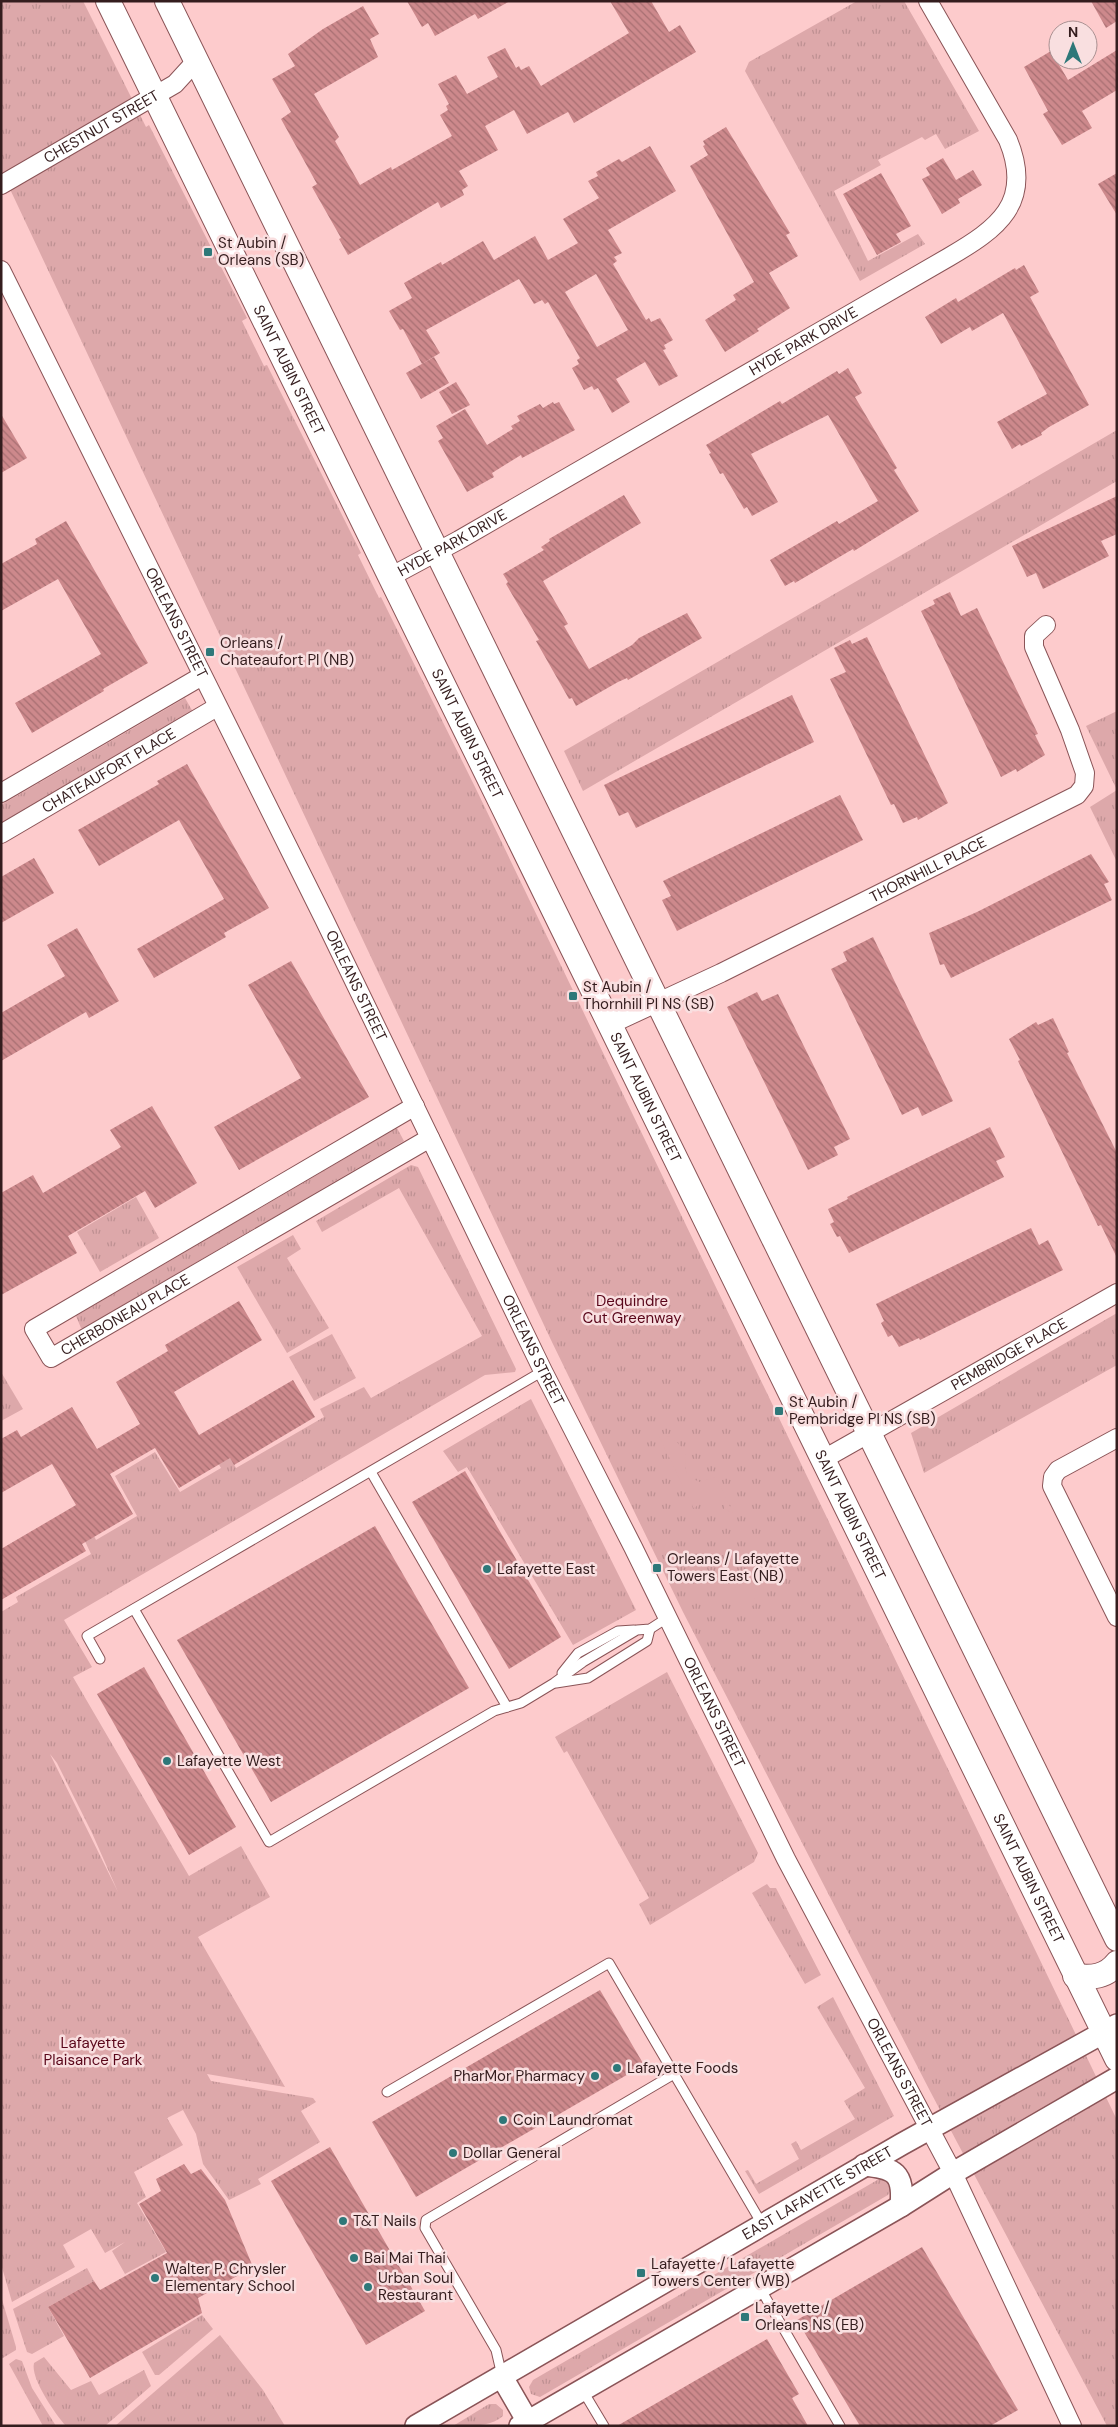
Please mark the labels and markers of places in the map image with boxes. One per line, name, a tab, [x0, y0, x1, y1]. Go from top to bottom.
place label: St Aubin / Orleans (SB)	[218, 233, 304, 270]
marker: St Aubin / Orleans (SB)	[202, 246, 214, 258]
place label: Orleans / Chateaufort Pl (NB)	[220, 633, 354, 670]
marker: Orleans / Chateaufort Pl (NB)	[204, 646, 216, 658]
place label: St Aubin / Thornhill Pl NS (SB)	[583, 977, 714, 1014]
marker: St Aubin / Thornhill Pl NS (SB)	[567, 990, 579, 1002]
place label: St Aubin / Pembridge Pl NS (SB)	[789, 1392, 936, 1429]
marker: St Aubin / Pembridge Pl NS (SB)	[773, 1405, 785, 1417]
place label: Orleans / Lafayette Towers East (NB)	[667, 1549, 799, 1586]
place label: Lafayette East	[497, 1559, 596, 1579]
marker: Orleans / Lafayette Towers East (NB)	[651, 1562, 663, 1574]
marker: Lafayette East	[481, 1563, 493, 1575]
place label: Lafayette West	[177, 1751, 281, 1771]
marker: Lafayette West	[161, 1755, 173, 1767]
place label: Lafayette Foods	[627, 2058, 738, 2078]
marker: Lafayette Foods	[611, 2062, 623, 2074]
place label: PharMor Pharmacy	[453, 2066, 586, 2086]
marker: PharMor Pharmacy	[589, 2070, 601, 2082]
place label: Coin Laundromat	[513, 2110, 633, 2130]
marker: Coin Laundromat	[497, 2114, 509, 2126]
place label: Dollar General	[463, 2143, 561, 2163]
marker: Dollar General	[447, 2147, 459, 2159]
place label: T&T Nails	[353, 2211, 416, 2231]
marker: T&T Nails	[337, 2215, 349, 2227]
place label: Bai Mai Thai	[364, 2248, 446, 2268]
marker: Bai Mai Thai	[348, 2252, 360, 2264]
place label: Lafayette / Lafayette Towers Center (WB)	[651, 2254, 794, 2291]
place label: Walter P. Chrysler Elementary School	[165, 2259, 295, 2296]
marker: Lafayette / Lafayette Towers Center (WB)	[635, 2267, 647, 2279]
place label: Urban Soul Restaurant	[378, 2268, 453, 2305]
marker: Walter P. Chrysler Elementary School	[149, 2272, 161, 2284]
marker: Urban Soul Restaurant	[362, 2281, 374, 2293]
place label: Lafayette / Orleans NS (EB)	[755, 2298, 864, 2335]
marker: Lafayette / Orleans NS (EB)	[739, 2311, 751, 2323]

